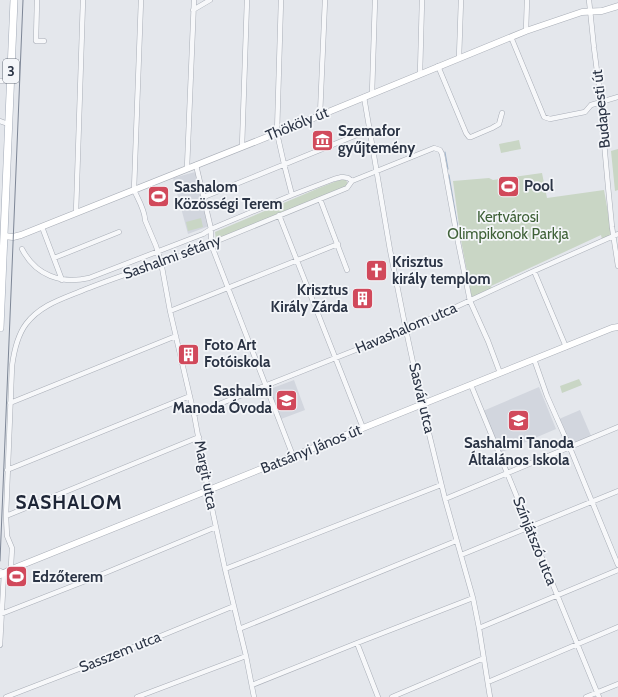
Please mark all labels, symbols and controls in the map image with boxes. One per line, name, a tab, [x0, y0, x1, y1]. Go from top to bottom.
road number: 3	[3, 59, 19, 83]
street label: Budapesti út	[588, 69, 614, 149]
street label: Thököly út	[263, 103, 331, 145]
place label: Szemafor gyűjtemény	[338, 122, 416, 157]
museum icon: Szemafor gyűjtemény	[310, 127, 336, 153]
sports icon: Pool	[495, 173, 521, 199]
place label: Pool	[524, 177, 554, 195]
place label: Sashalom Közösségi Terem	[174, 178, 283, 213]
sports icon: Sashalom Közösségi Terem	[146, 183, 172, 209]
park label: Kertvárosi Olimpikonok Parkja	[447, 208, 570, 243]
street label: Sashalmi sétány	[121, 231, 224, 283]
place label: Krisztus király templom	[392, 253, 490, 288]
church icon: Krisztus király templom	[363, 258, 389, 284]
place label: Krisztus Király Zárda	[271, 281, 349, 316]
building icon: Krisztus Király Zárda	[350, 286, 376, 312]
street label: Havashalom utca	[353, 298, 460, 357]
place label: Foto Art Fotóiskola	[204, 336, 271, 371]
building icon: Foto Art Fotóiskola	[175, 341, 201, 367]
street label: Sasvár utca	[405, 361, 439, 436]
place label: Sashalmi Manoda Óvoda	[173, 382, 273, 417]
school or university icon: Sashalmi Manoda Óvoda	[274, 387, 300, 413]
school or university icon: Sashalmi Tanoda Általános Iskola	[506, 407, 532, 433]
street label: Batsányi János út	[258, 421, 364, 477]
place label: Sashalmi Tanoda Általános Iskola	[464, 434, 575, 469]
street label: Margit utca	[190, 439, 222, 512]
district label: SASHALOM	[15, 491, 123, 514]
street label: Színjátszó utca	[509, 494, 561, 589]
sports icon: Edzőterem	[3, 564, 29, 590]
place label: Edzőterem	[32, 568, 103, 586]
street label: Sasszem utca	[77, 627, 164, 677]

